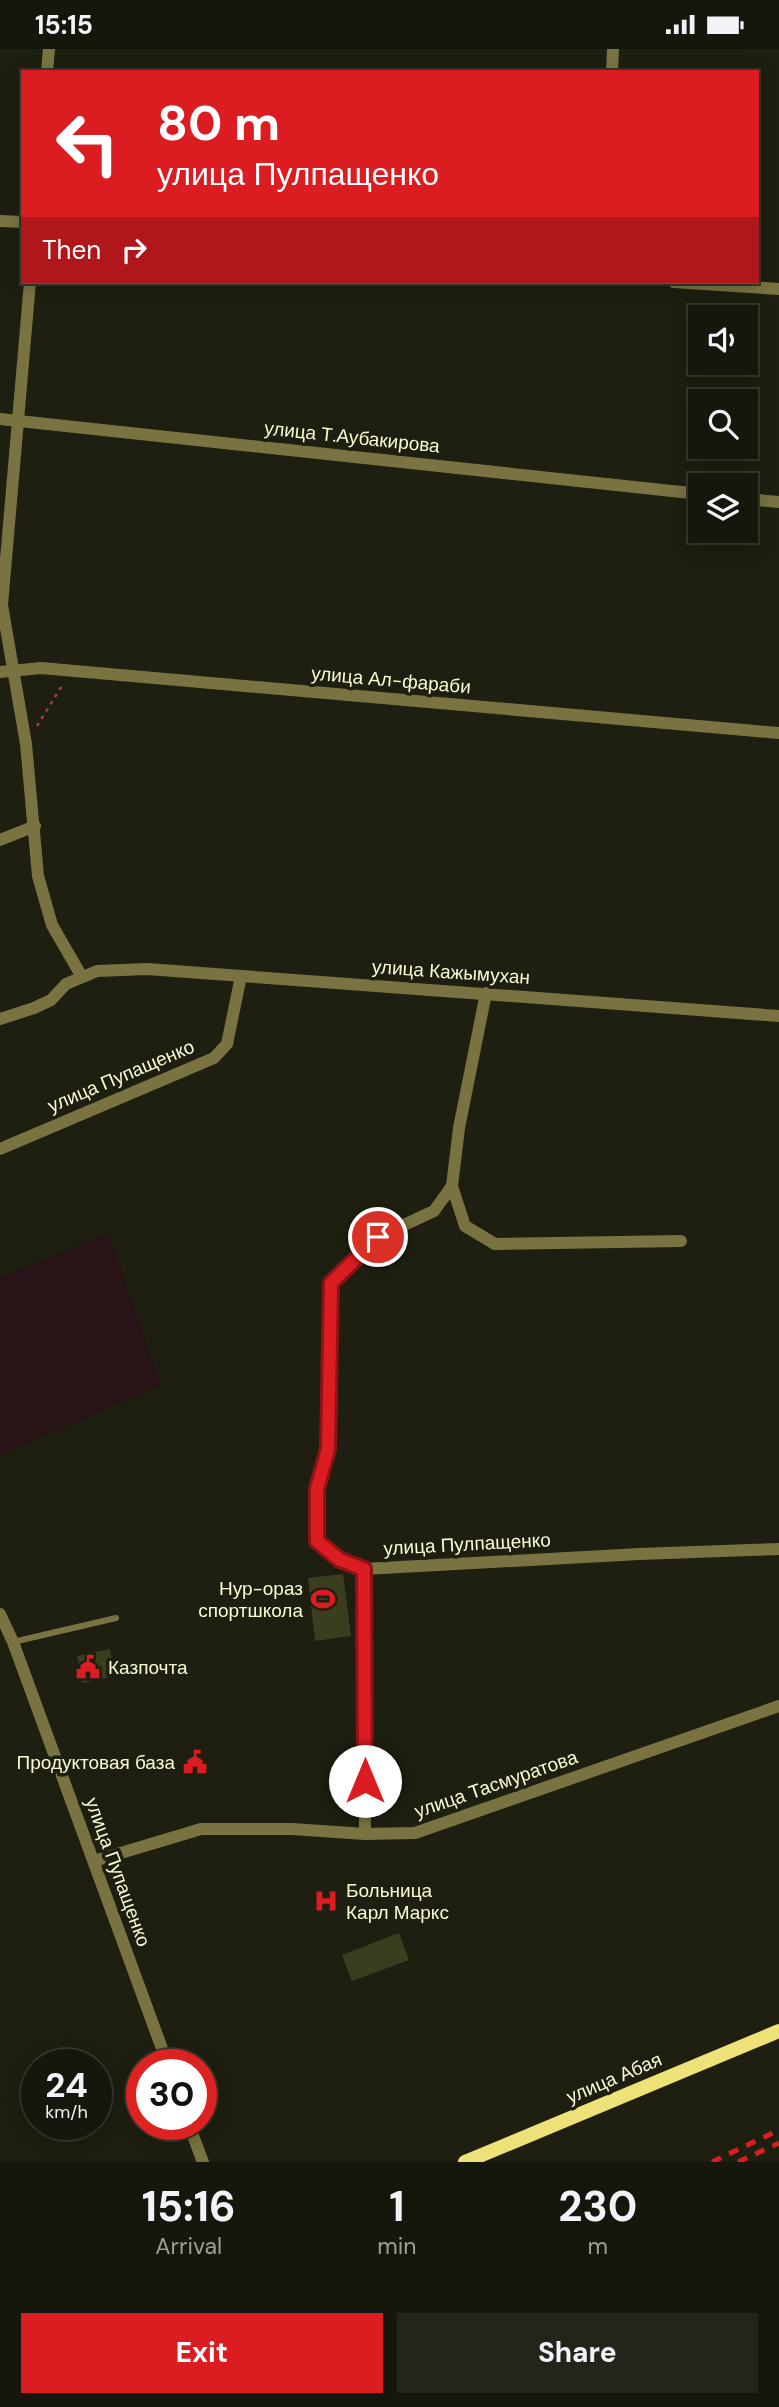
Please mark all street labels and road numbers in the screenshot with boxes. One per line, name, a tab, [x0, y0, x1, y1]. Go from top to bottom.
street label: улица Т.Аубакирова	[263, 415, 441, 459]
street label: улица Ал-фараби	[310, 661, 472, 699]
street label: улица Кажымухан	[371, 954, 531, 990]
street label: улица Пупащенко	[44, 1034, 198, 1118]
street label: улица Пулпащенко	[383, 1527, 551, 1561]
street label: улица Тасмуратова	[411, 1744, 581, 1824]
street label: улица Пупащенко	[79, 1794, 157, 1950]
street label: улица Абая	[563, 2047, 665, 2109]

